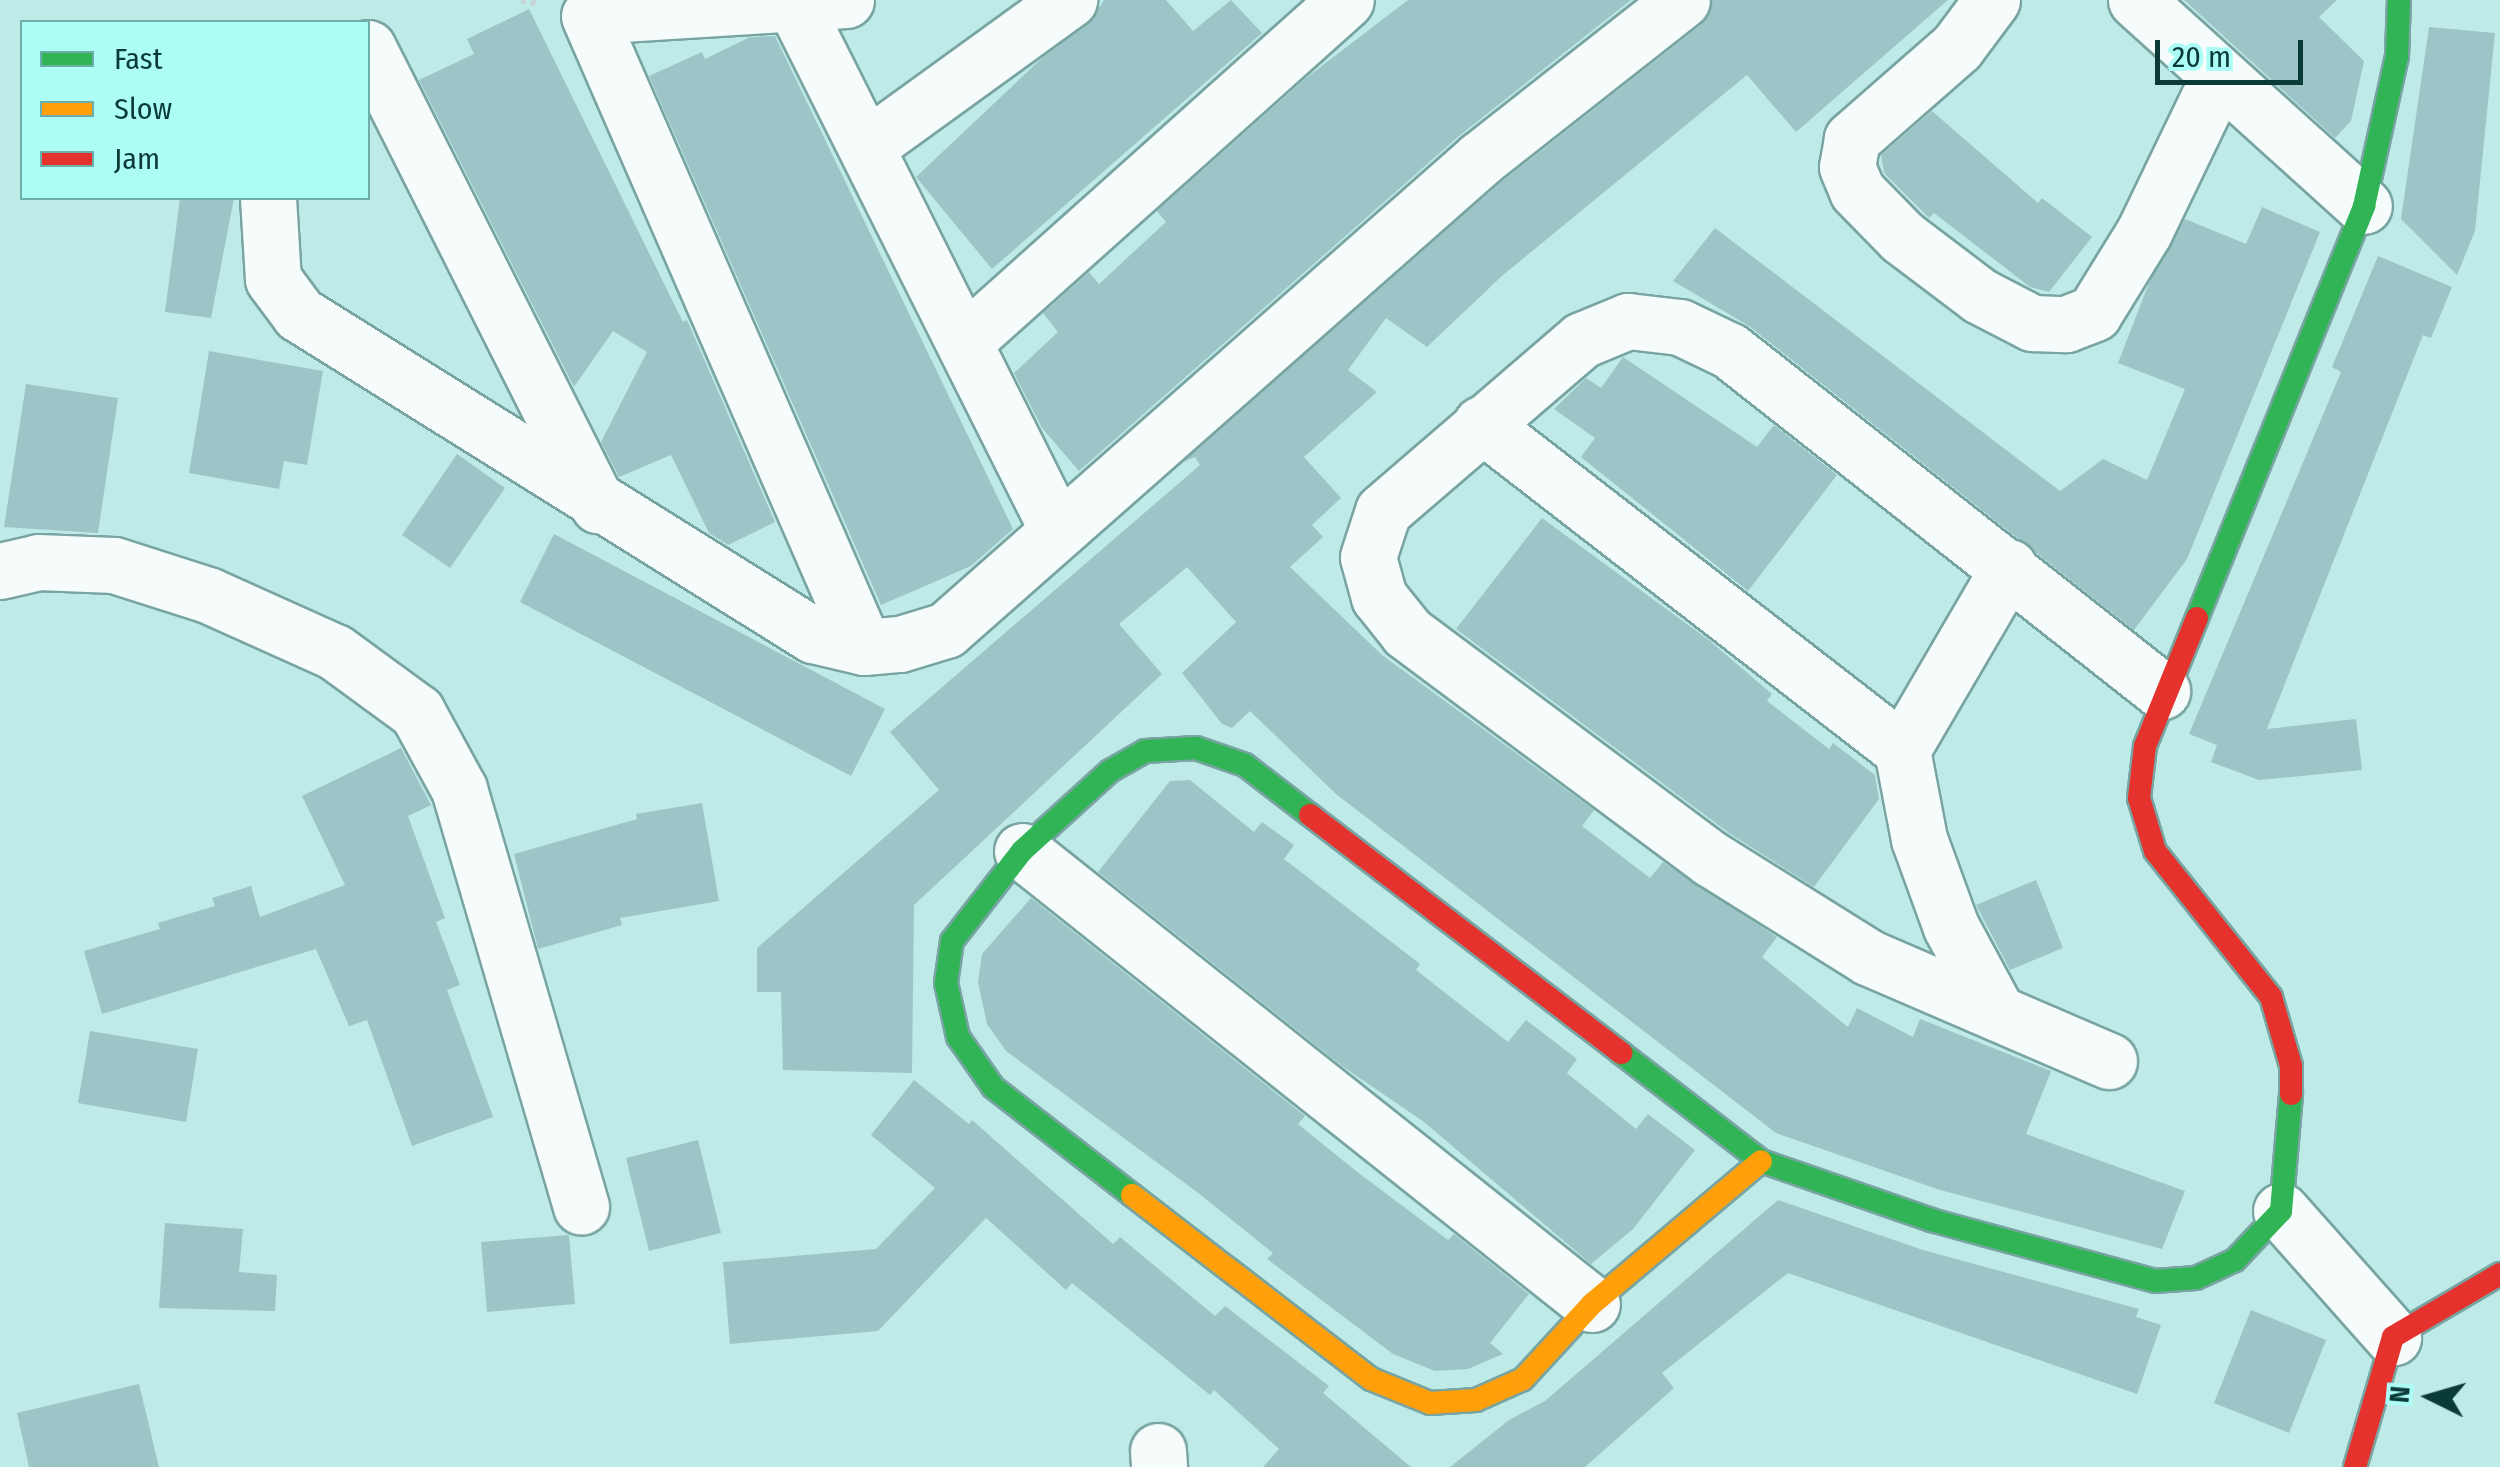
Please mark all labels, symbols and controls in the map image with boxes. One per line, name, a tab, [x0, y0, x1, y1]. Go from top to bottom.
legend	[20, 20, 370, 200]
scale bar	[2160, 20, 2308, 82]
text: 20 m	[2172, 39, 2231, 75]
text: Fast	[114, 41, 162, 77]
text: Slow	[114, 91, 172, 127]
text: Jam	[114, 141, 160, 177]
north arrow	[2380, 1347, 2480, 1447]
text: N	[2382, 1385, 2417, 1404]

